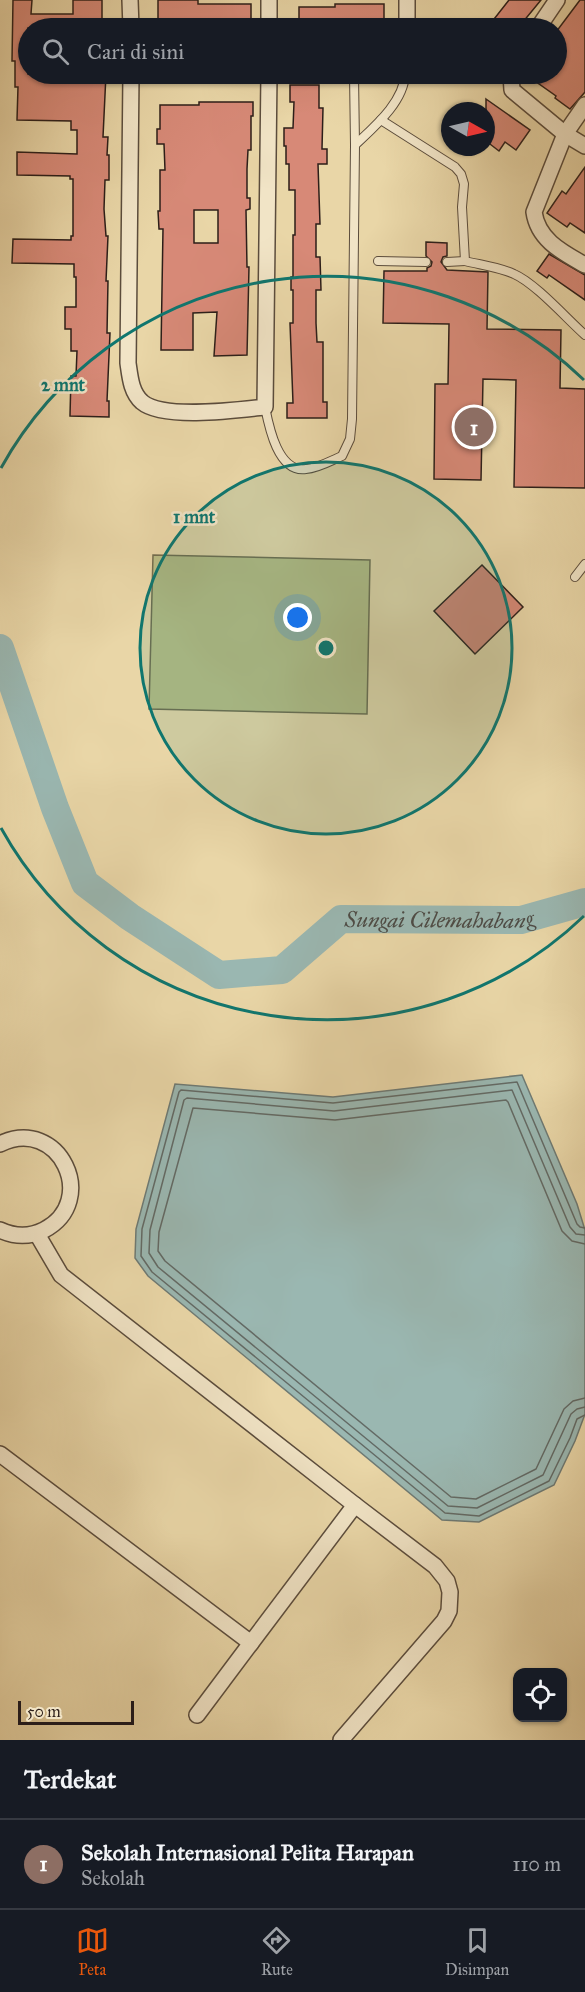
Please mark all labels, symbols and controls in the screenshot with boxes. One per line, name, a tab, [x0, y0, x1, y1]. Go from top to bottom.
search box	[18, 18, 567, 84]
icon: search	[39, 35, 72, 68]
text: Cari di sini	[87, 38, 184, 65]
north arrow	[441, 102, 495, 156]
text: 2 mnt	[41, 374, 86, 396]
pin: 1	[454, 404, 494, 450]
text: 1 mnt	[173, 506, 216, 528]
your location	[283, 603, 312, 632]
centre of rings	[316, 638, 336, 658]
water label: Sungai Cilemahabang	[344, 904, 539, 934]
map controls	[513, 1668, 567, 1722]
button: locate	[513, 1668, 567, 1722]
scale bar	[18, 1698, 134, 1726]
text: 50 m	[27, 1702, 61, 1721]
text: Terdekat	[24, 1763, 116, 1795]
text: Sekolah Internasional Pelita Harapan	[81, 1839, 414, 1866]
text: 1	[40, 1852, 47, 1876]
text: 110 m	[513, 1852, 561, 1876]
text: Sekolah	[81, 1866, 145, 1890]
tab: Peta	[76, 1924, 109, 1979]
tab: Rute	[260, 1924, 293, 1979]
tab: Disimpan	[445, 1924, 509, 1979]

